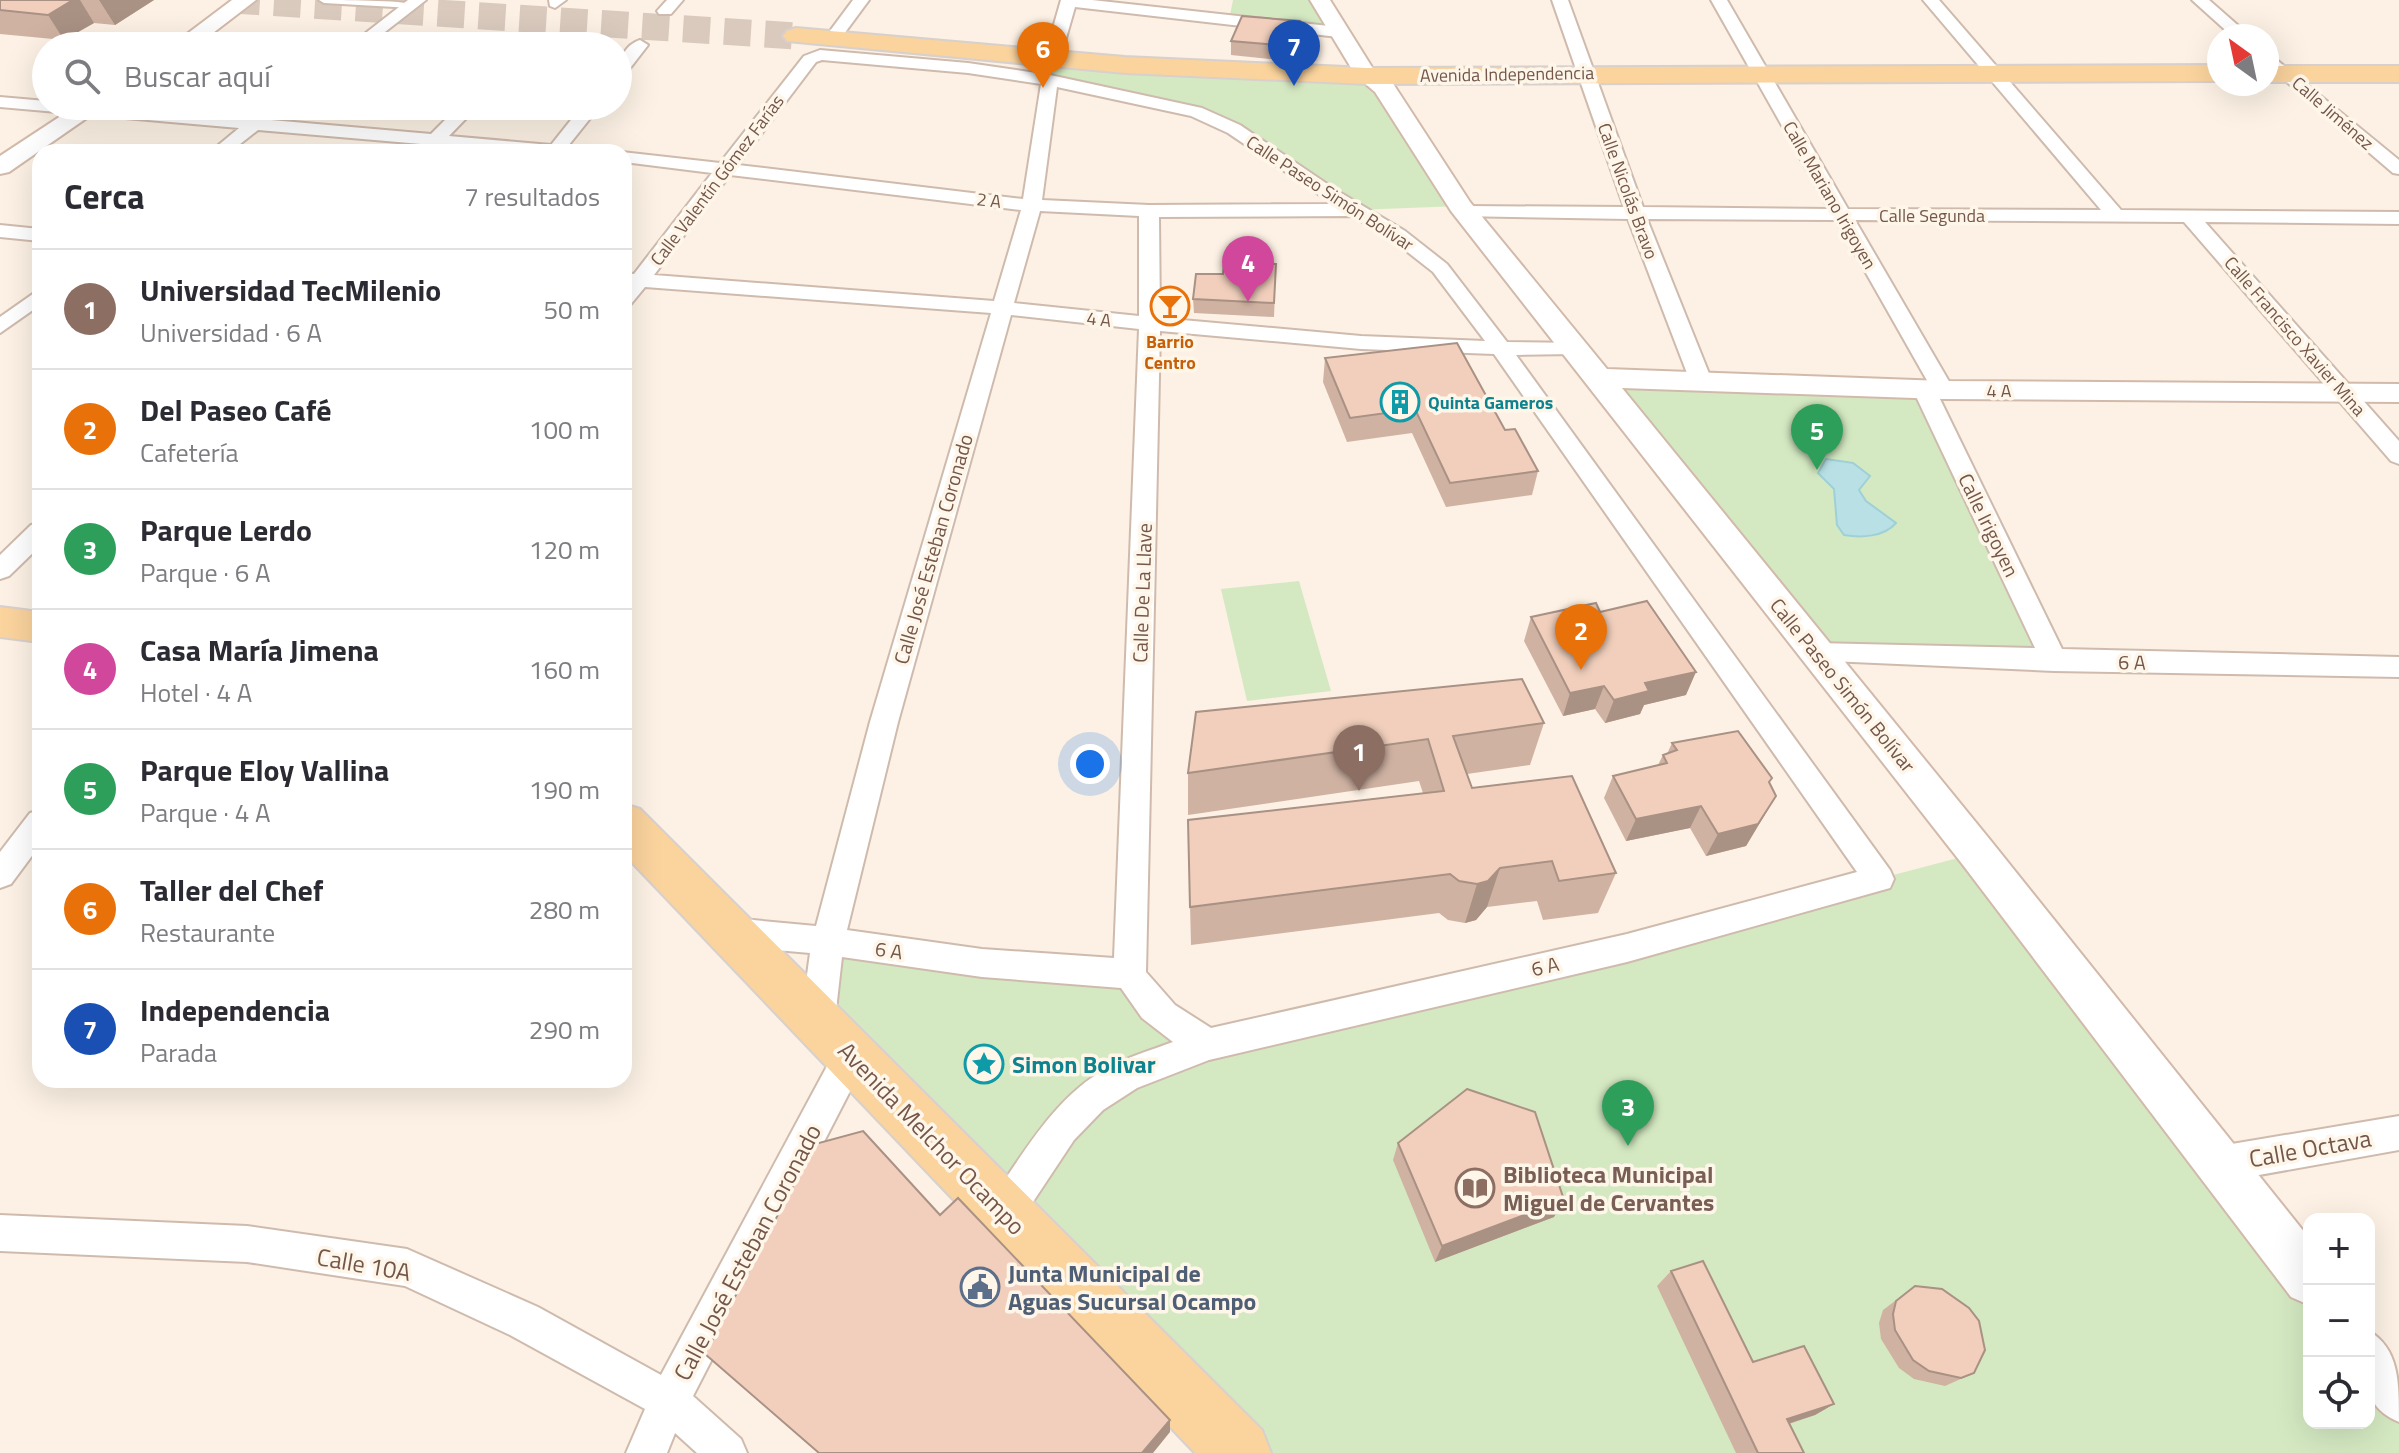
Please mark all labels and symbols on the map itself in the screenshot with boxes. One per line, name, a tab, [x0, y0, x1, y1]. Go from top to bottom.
pin: 7	[1268, 20, 1320, 86]
pin: 6	[1017, 22, 1069, 88]
north arrow	[2207, 24, 2279, 96]
street label: Avenida Independencia	[1420, 59, 1594, 89]
street label: Calle Jiménez	[2286, 70, 2380, 156]
street label: Calle Valentín Gómez Farías	[644, 89, 790, 271]
street label: Calle Mariano Irigoyen	[1777, 116, 1883, 274]
street label: Calle Nicolás Bravo	[1591, 119, 1665, 263]
street label: Calle Paseo Simón Bolívar	[1241, 129, 1419, 257]
street label: 2 A	[975, 185, 1003, 215]
street label: Calle Segunda	[1879, 202, 1985, 229]
pin: 4	[1222, 236, 1274, 302]
street label: Calle Francisco Xavier Mina	[2218, 250, 2372, 422]
bar icon: Barrio Centro	[1149, 285, 1191, 327]
street label: 4 A	[1085, 304, 1113, 334]
place label: Barrio Centro	[1144, 328, 1196, 376]
street label: 4 A	[1987, 377, 2012, 404]
building icon: Quinta Gameros	[1379, 381, 1421, 423]
place label: Quinta Gameros	[1428, 389, 1553, 416]
pin: 5	[1791, 404, 1843, 470]
street label: Calle José Esteban Coronado	[885, 430, 981, 668]
street label: Calle Irigoyen	[1951, 468, 2027, 582]
street label: Calle De La Llave	[1124, 523, 1160, 663]
street label: Calle Paseo Simón Bolívar	[1763, 591, 1923, 779]
pin: 2	[1555, 604, 1607, 670]
street label: 6 A	[2118, 646, 2146, 678]
pin: 1	[1333, 725, 1385, 791]
your location	[1070, 744, 1110, 784]
street label: 6 A	[873, 933, 905, 967]
street label: 6 A	[1528, 948, 1562, 984]
street label: Avenida Melchor Ocampo	[830, 1033, 1034, 1243]
place icon: Simon Bolivar	[963, 1043, 1005, 1085]
place label: Simon Bolivar	[1012, 1046, 1156, 1082]
pin: 3	[1602, 1080, 1654, 1146]
street label: Calle José Esteban Coronado	[664, 1117, 830, 1387]
street label: Calle Octava	[2246, 1120, 2374, 1176]
place label: Biblioteca Municipal Miguel de Cervantes	[1503, 1156, 1714, 1220]
library icon: Biblioteca Municipal Miguel de Cervantes	[1454, 1167, 1496, 1209]
street label: Calle 10A	[314, 1238, 414, 1290]
place label: Junta Municipal de Aguas Sucursal Ocampo	[1008, 1255, 1256, 1319]
public building icon: Junta Municipal de Aguas Sucursal Ocampo	[959, 1266, 1001, 1308]

